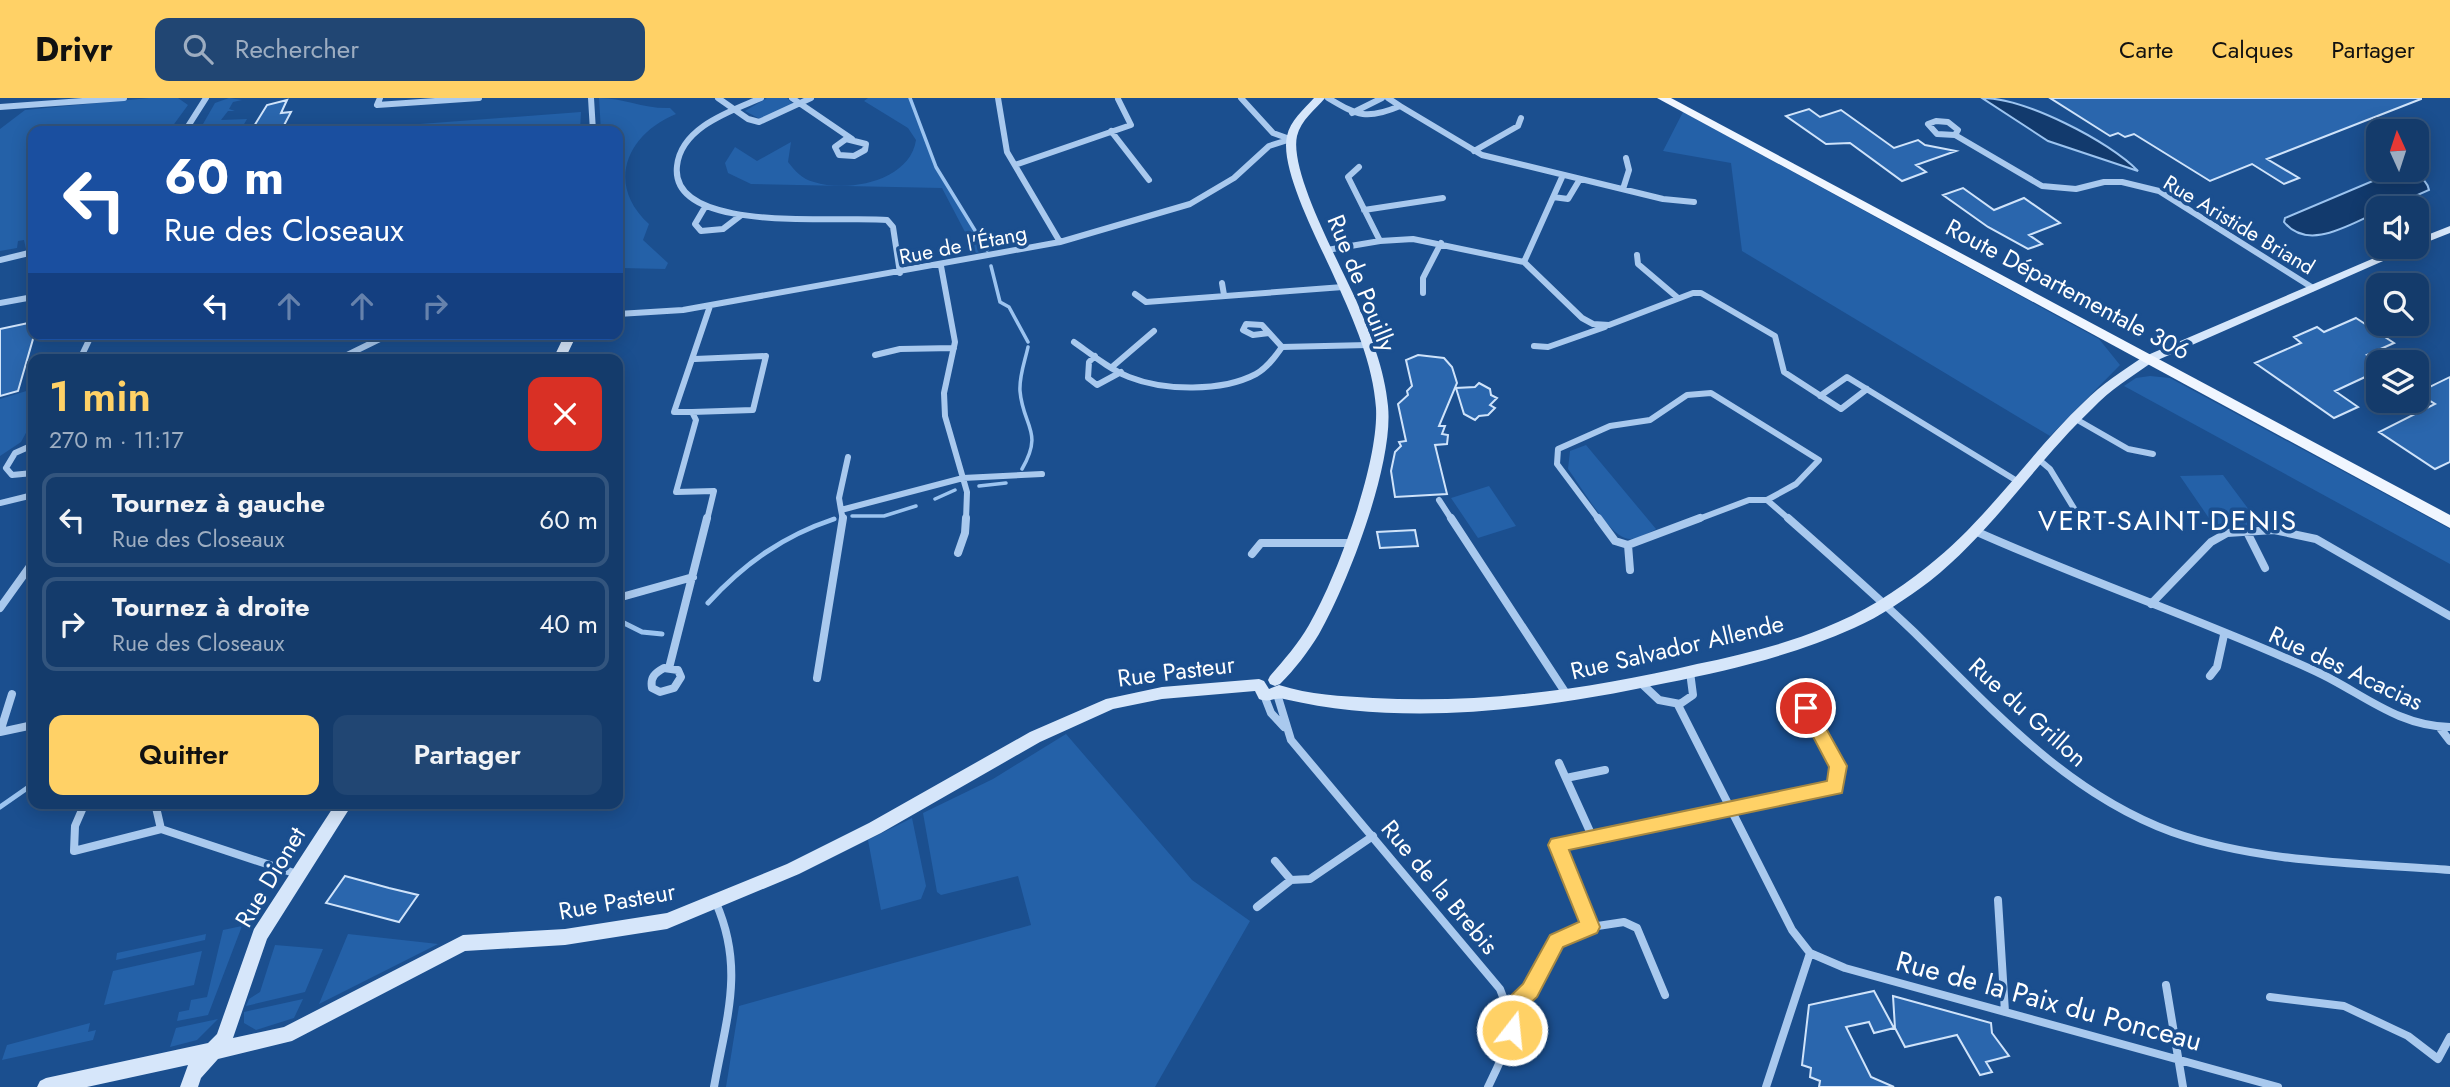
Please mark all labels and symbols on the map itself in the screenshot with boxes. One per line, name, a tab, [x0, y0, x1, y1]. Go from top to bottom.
north arrow	[2366, 119, 2429, 182]
street label: Rue Aristide Briand	[2158, 168, 2320, 282]
street label: Rue de Pouilly	[1319, 209, 1406, 357]
street label: Route Départementale 306	[1940, 210, 2196, 368]
street label: Rue de l'Étang	[897, 218, 1029, 272]
district label: VERT-SAINT-DENIS	[2038, 500, 2298, 541]
street label: Rue Salvador Allende	[1567, 605, 1787, 689]
street label: Rue des Acacias	[2263, 617, 2429, 719]
street label: Rue Pasteur	[1115, 646, 1238, 696]
street label: Rue du Grillon	[1961, 649, 2095, 775]
pin	[1776, 678, 1836, 738]
street label: Rue de la Brebis	[1373, 812, 1507, 962]
street label: Rue Dionet	[226, 820, 314, 934]
street label: Rue Pasteur	[556, 873, 679, 928]
street label: Rue de la Paix du Ponceau	[1891, 940, 2207, 1062]
position arrow	[1475, 993, 1549, 1067]

